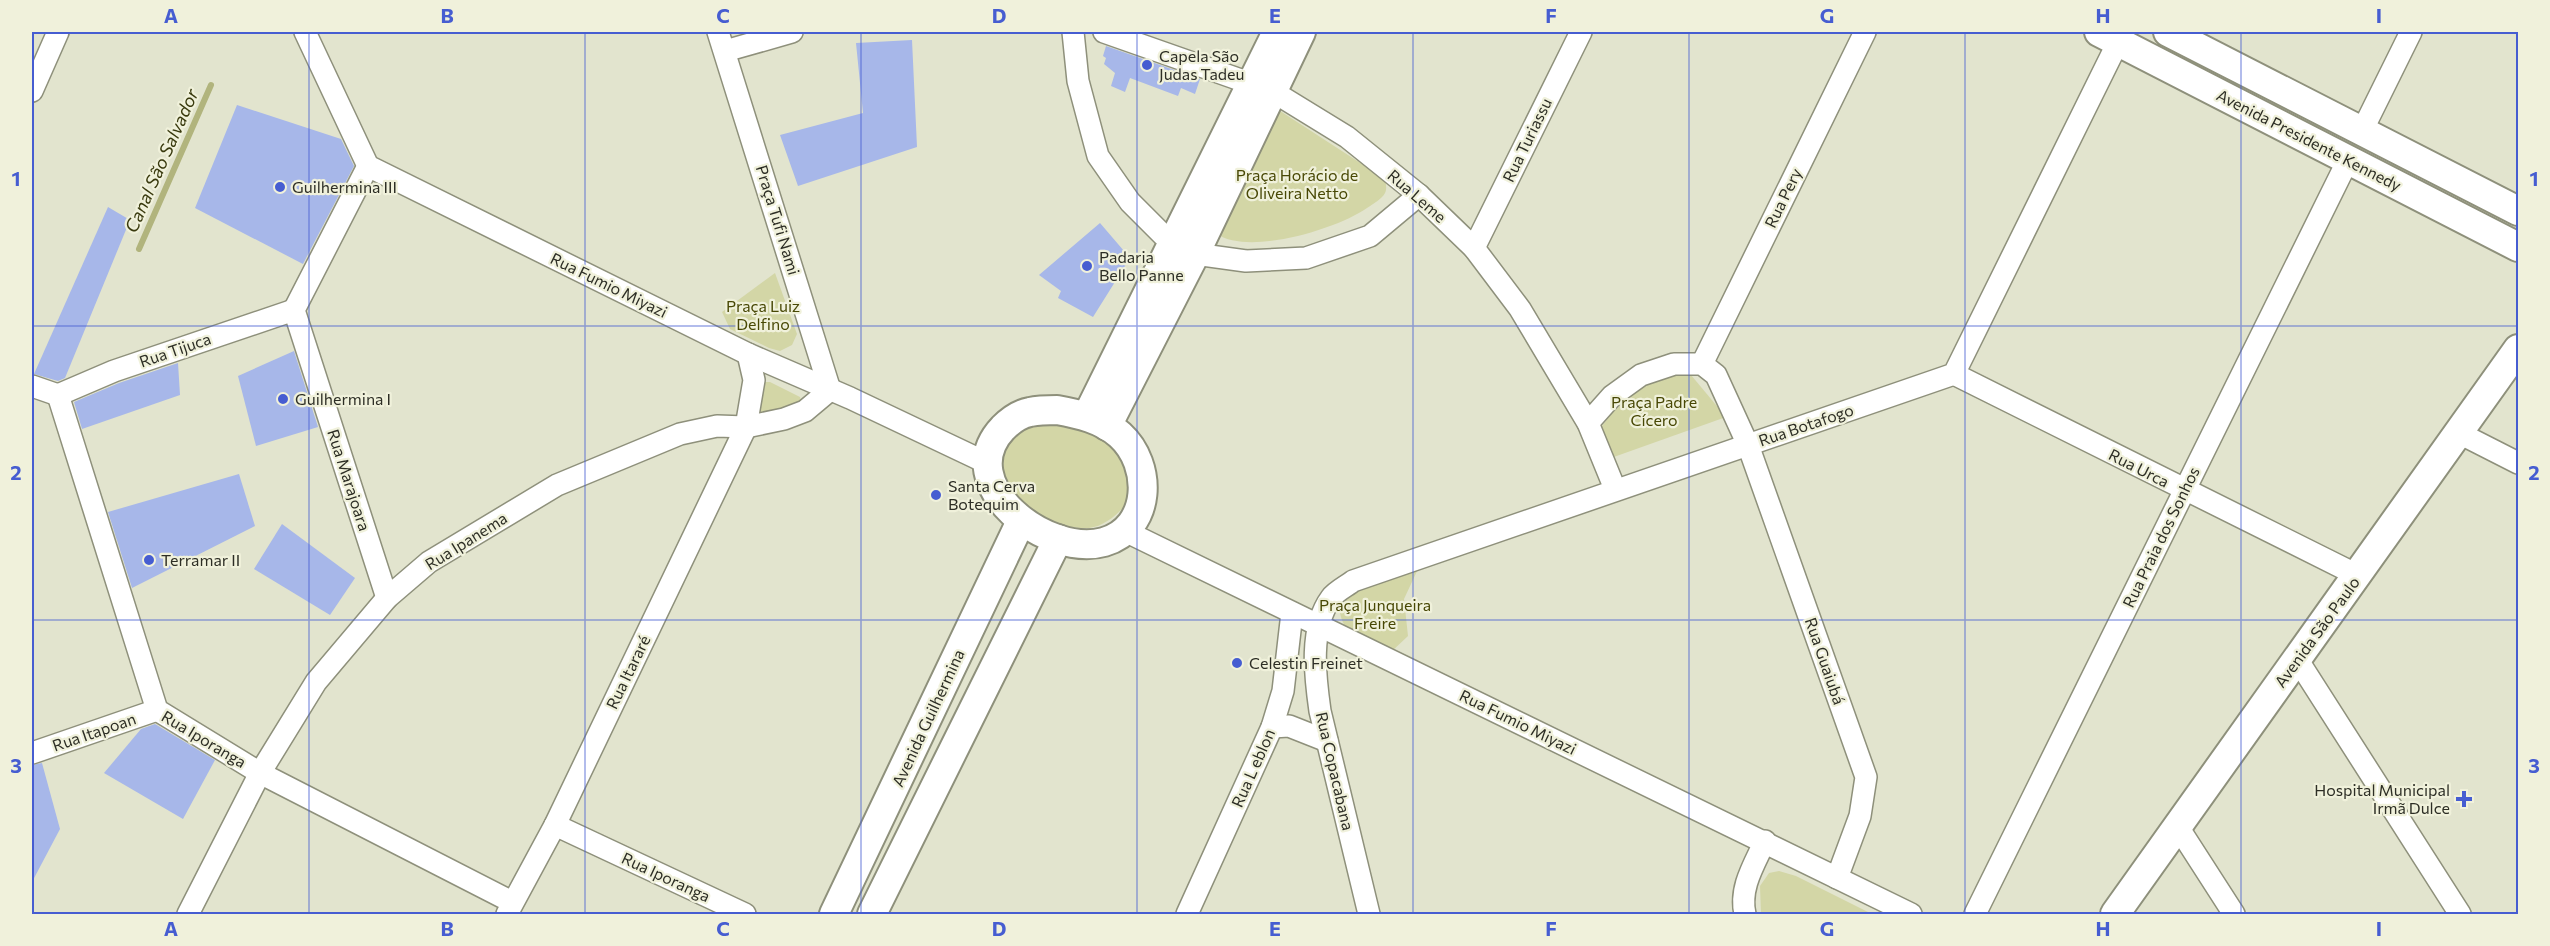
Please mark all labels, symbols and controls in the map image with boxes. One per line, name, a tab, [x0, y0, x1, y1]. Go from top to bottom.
text: A	[164, 3, 178, 27]
text: B	[440, 3, 454, 27]
text: C	[716, 3, 730, 27]
text: D	[992, 3, 1006, 27]
text: E	[1269, 3, 1281, 27]
text: F	[1545, 3, 1557, 27]
text: G	[1820, 3, 1834, 27]
text: H	[2096, 3, 2111, 27]
text: I	[2376, 3, 2382, 27]
place label: Capela São Judas Tadeu	[1159, 46, 1244, 83]
marker: Capela São Judas Tadeu	[1140, 58, 1154, 72]
water label: Canal São Salvador	[120, 85, 203, 236]
street label: Avenida Presidente Kennedy	[2214, 85, 2405, 194]
street label: Rua Turiassu	[1498, 95, 1555, 185]
street label: Praça Tufi Nami	[753, 163, 804, 277]
park label: Praça Horácio de Oliveira Netto	[1236, 165, 1358, 202]
street label: Rua Leme	[1384, 165, 1450, 226]
street label: Rua Pery	[1760, 165, 1805, 231]
text: 1	[11, 166, 21, 190]
text: 1	[2529, 166, 2539, 190]
place label: Guilhermina III	[292, 177, 397, 196]
marker: Guilhermina III	[273, 180, 287, 194]
place label: Padaria Bello Panne	[1099, 247, 1184, 284]
street label: Rua Fumio Miyazi	[548, 248, 671, 321]
marker: Padaria Bello Panne	[1080, 259, 1094, 273]
park label: Praça Luiz Delfino	[726, 296, 800, 333]
street label: Rua Tijuca	[136, 328, 213, 371]
place label: Guilhermina I	[295, 389, 391, 408]
marker: Guilhermina I	[276, 392, 290, 406]
park label: Praça Padre Cícero	[1611, 392, 1697, 429]
street label: Rua Botafogo	[1756, 399, 1856, 450]
street label: Rua Marajoara	[324, 427, 375, 533]
street label: Rua Urca	[2106, 444, 2173, 491]
text: 2	[10, 460, 22, 484]
text: 2	[2528, 460, 2540, 484]
street label: Rua Praia dos Sonhos	[2118, 463, 2203, 610]
place label: Santa Cerva Botequim	[948, 476, 1035, 513]
marker: Santa Cerva Botequim	[929, 488, 943, 502]
street label: Rua Ipanema	[421, 508, 510, 573]
place label: Terramar II	[161, 550, 240, 569]
marker: Terramar II	[142, 553, 156, 567]
street label: Avenida São Paulo	[2270, 573, 2363, 691]
park label: Praça Junqueira Freire	[1319, 595, 1431, 632]
street label: Rua Guaiubá	[1802, 615, 1849, 707]
street label: Rua Itararé	[602, 632, 654, 712]
street label: Avenida Guilhermina	[887, 646, 968, 789]
place label: Celestin Freinet	[1249, 653, 1363, 672]
marker: Celestin Freinet	[1230, 656, 1244, 670]
street label: Rua Fumio Miyazi	[1457, 685, 1580, 758]
street label: Rua Iporanga	[159, 706, 250, 771]
street label: Rua Itapoan	[50, 708, 138, 755]
street label: Rua Copacabana	[1313, 710, 1358, 832]
street label: Rua L eblon	[1227, 726, 1278, 810]
text: 3	[10, 753, 22, 777]
text: 3	[2528, 753, 2540, 777]
place label: Hospital Municipal Irmã Dulce	[2314, 780, 2450, 817]
marker: Hospital Municipal Irmã Dulce	[2455, 790, 2473, 808]
street label: Rua Iporanga	[619, 848, 713, 905]
text: A	[164, 916, 178, 940]
text: B	[440, 916, 454, 940]
text: C	[716, 916, 730, 940]
text: D	[992, 916, 1006, 940]
text: E	[1269, 916, 1281, 940]
text: F	[1545, 916, 1557, 940]
text: G	[1820, 916, 1834, 940]
text: H	[2096, 916, 2111, 940]
text: I	[2376, 916, 2382, 940]

